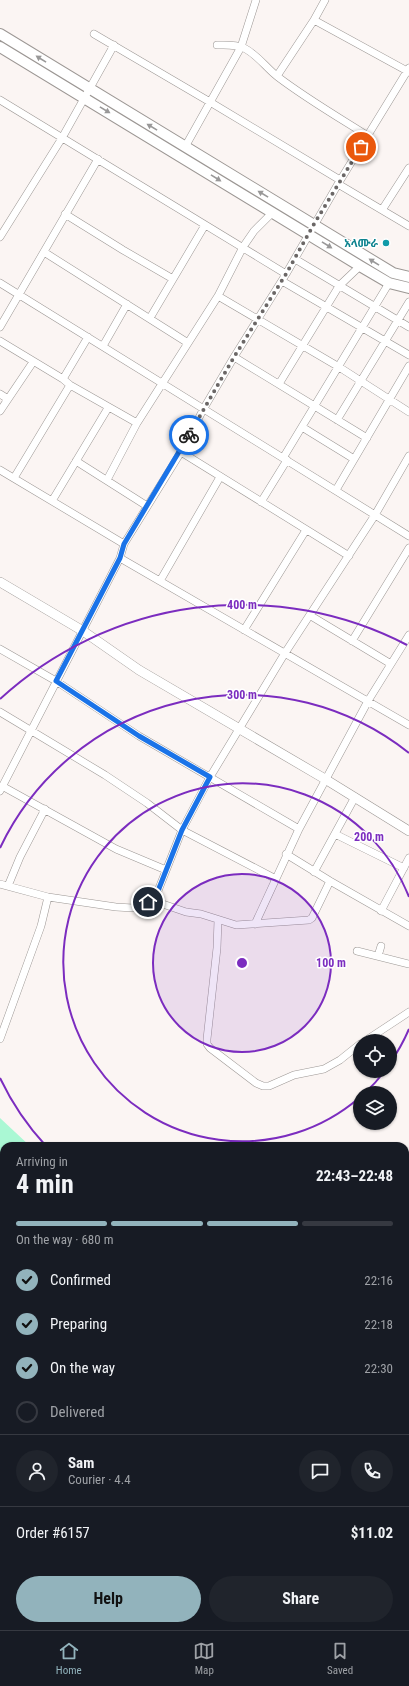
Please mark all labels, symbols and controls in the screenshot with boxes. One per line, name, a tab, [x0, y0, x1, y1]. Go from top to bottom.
one-way arrow	[36, 55, 46, 63]
one-way arrow	[99, 107, 111, 114]
one-way arrow	[146, 123, 158, 130]
pin	[344, 130, 378, 164]
icon: bag	[350, 136, 372, 158]
one-way arrow	[211, 174, 221, 182]
one-way arrow	[257, 191, 269, 198]
place label: አላሙራ	[344, 237, 379, 250]
marker: አላሙራ	[381, 238, 391, 248]
one-way arrow	[321, 242, 333, 249]
one-way arrow	[368, 258, 380, 265]
courier	[169, 415, 209, 455]
icon: bike	[178, 424, 200, 446]
text: 400 m	[227, 598, 257, 612]
text: 300 m	[227, 688, 257, 702]
text: 200 m	[354, 830, 384, 844]
pin	[131, 885, 165, 919]
icon: home	[137, 891, 159, 913]
centre of rings	[235, 956, 249, 970]
text: 100 m	[316, 956, 346, 970]
map controls	[353, 1034, 397, 1130]
button: locate	[353, 1034, 397, 1078]
button: layers	[353, 1086, 397, 1130]
text: Arriving in	[16, 1154, 68, 1169]
text: 22:43–22:48	[316, 1167, 393, 1185]
text: 4 min	[16, 1169, 74, 1199]
text: On the way · 680 m	[16, 1232, 113, 1247]
icon: check	[16, 1269, 38, 1291]
text: Confirmed	[50, 1271, 111, 1289]
text: 22:16	[364, 1273, 393, 1288]
icon: check	[16, 1313, 38, 1335]
text: Preparing	[50, 1315, 107, 1333]
text: 22:18	[364, 1317, 393, 1332]
icon: check	[16, 1357, 38, 1379]
text: On the way	[50, 1359, 115, 1377]
text: 22:30	[364, 1361, 393, 1376]
text: Delivered	[50, 1403, 105, 1421]
button: person	[16, 1450, 58, 1492]
button: chat	[299, 1450, 341, 1492]
button: phone	[351, 1450, 393, 1492]
text: Sam	[68, 1454, 94, 1472]
text: Courier · 4.4	[68, 1472, 131, 1487]
text: Order #6157	[16, 1524, 90, 1542]
text: $11.02	[351, 1524, 393, 1542]
button: Help	[16, 1576, 201, 1622]
button: Share	[209, 1576, 393, 1622]
tab: Home	[56, 1640, 82, 1677]
tab: Map	[193, 1640, 215, 1677]
tab: Saved	[327, 1640, 353, 1677]

